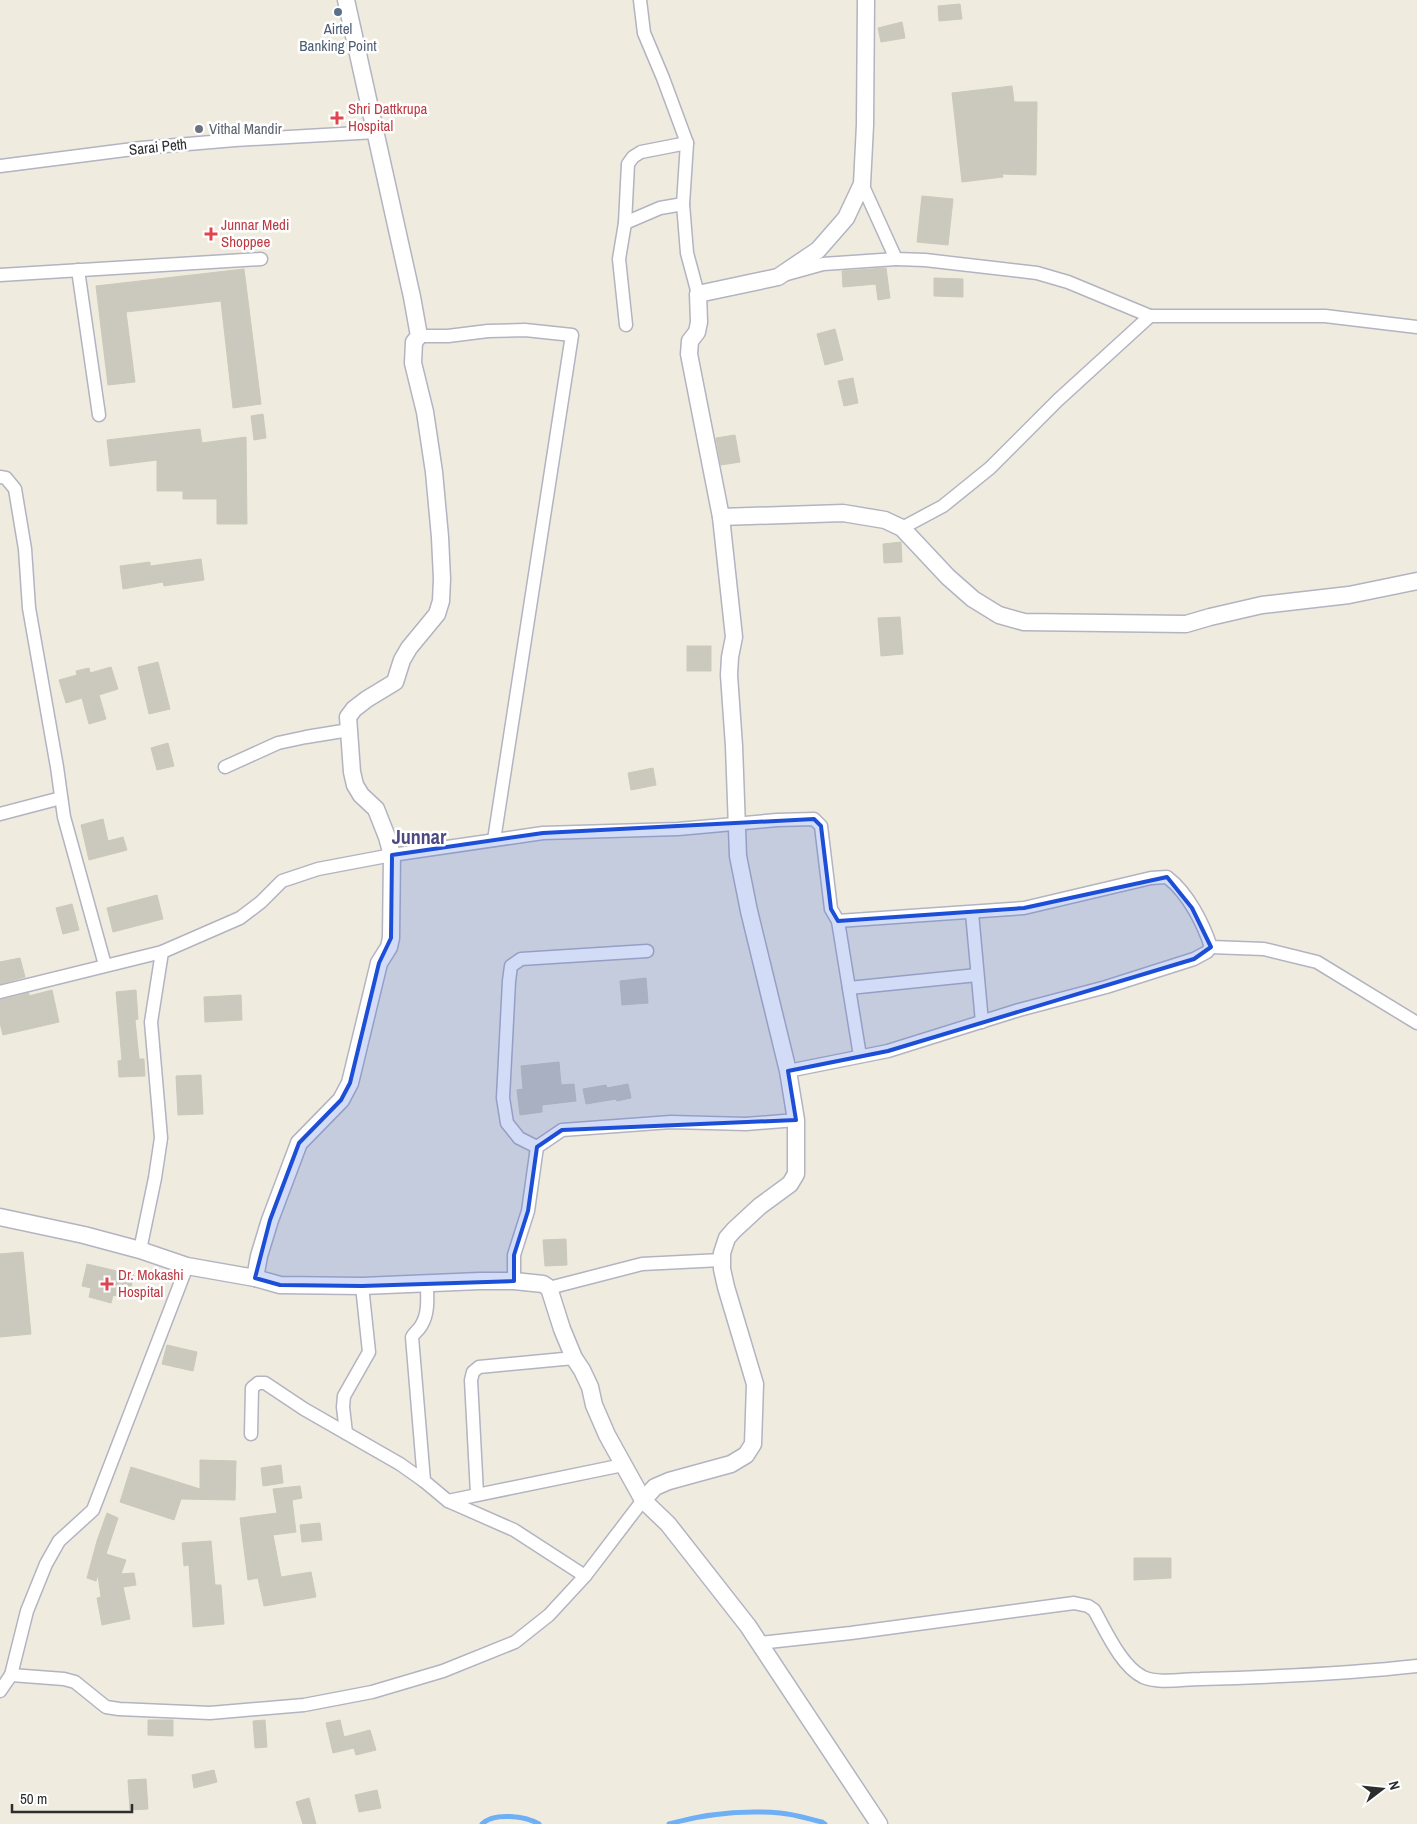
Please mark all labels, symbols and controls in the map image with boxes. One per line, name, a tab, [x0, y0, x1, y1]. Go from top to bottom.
marker: Airtel Banking Point	[332, 6, 344, 18]
place label: Airtel Banking Point	[299, 18, 377, 56]
place label: Shri Dattkrupa Hospital	[348, 98, 427, 136]
marker: Shri Dattkrupa Hospital	[330, 111, 344, 125]
place label: Vithal Mandir	[209, 118, 282, 139]
marker: Vithal Mandir	[193, 123, 205, 135]
street label: Sarai Peth	[128, 133, 188, 160]
place label: Junnar Medi Shoppee	[221, 214, 289, 252]
marker: Junnar Medi Shoppee	[205, 228, 217, 240]
district label: Junnar	[392, 823, 447, 850]
place label: Dr. Mokashi Hospital	[118, 1264, 184, 1302]
marker: Dr. Mokashi Hospital	[100, 1277, 114, 1291]
north arrow	[1357, 1764, 1407, 1814]
text: N	[1385, 1779, 1404, 1792]
scale bar	[12, 1782, 132, 1814]
text: 50 m	[20, 1788, 47, 1809]

